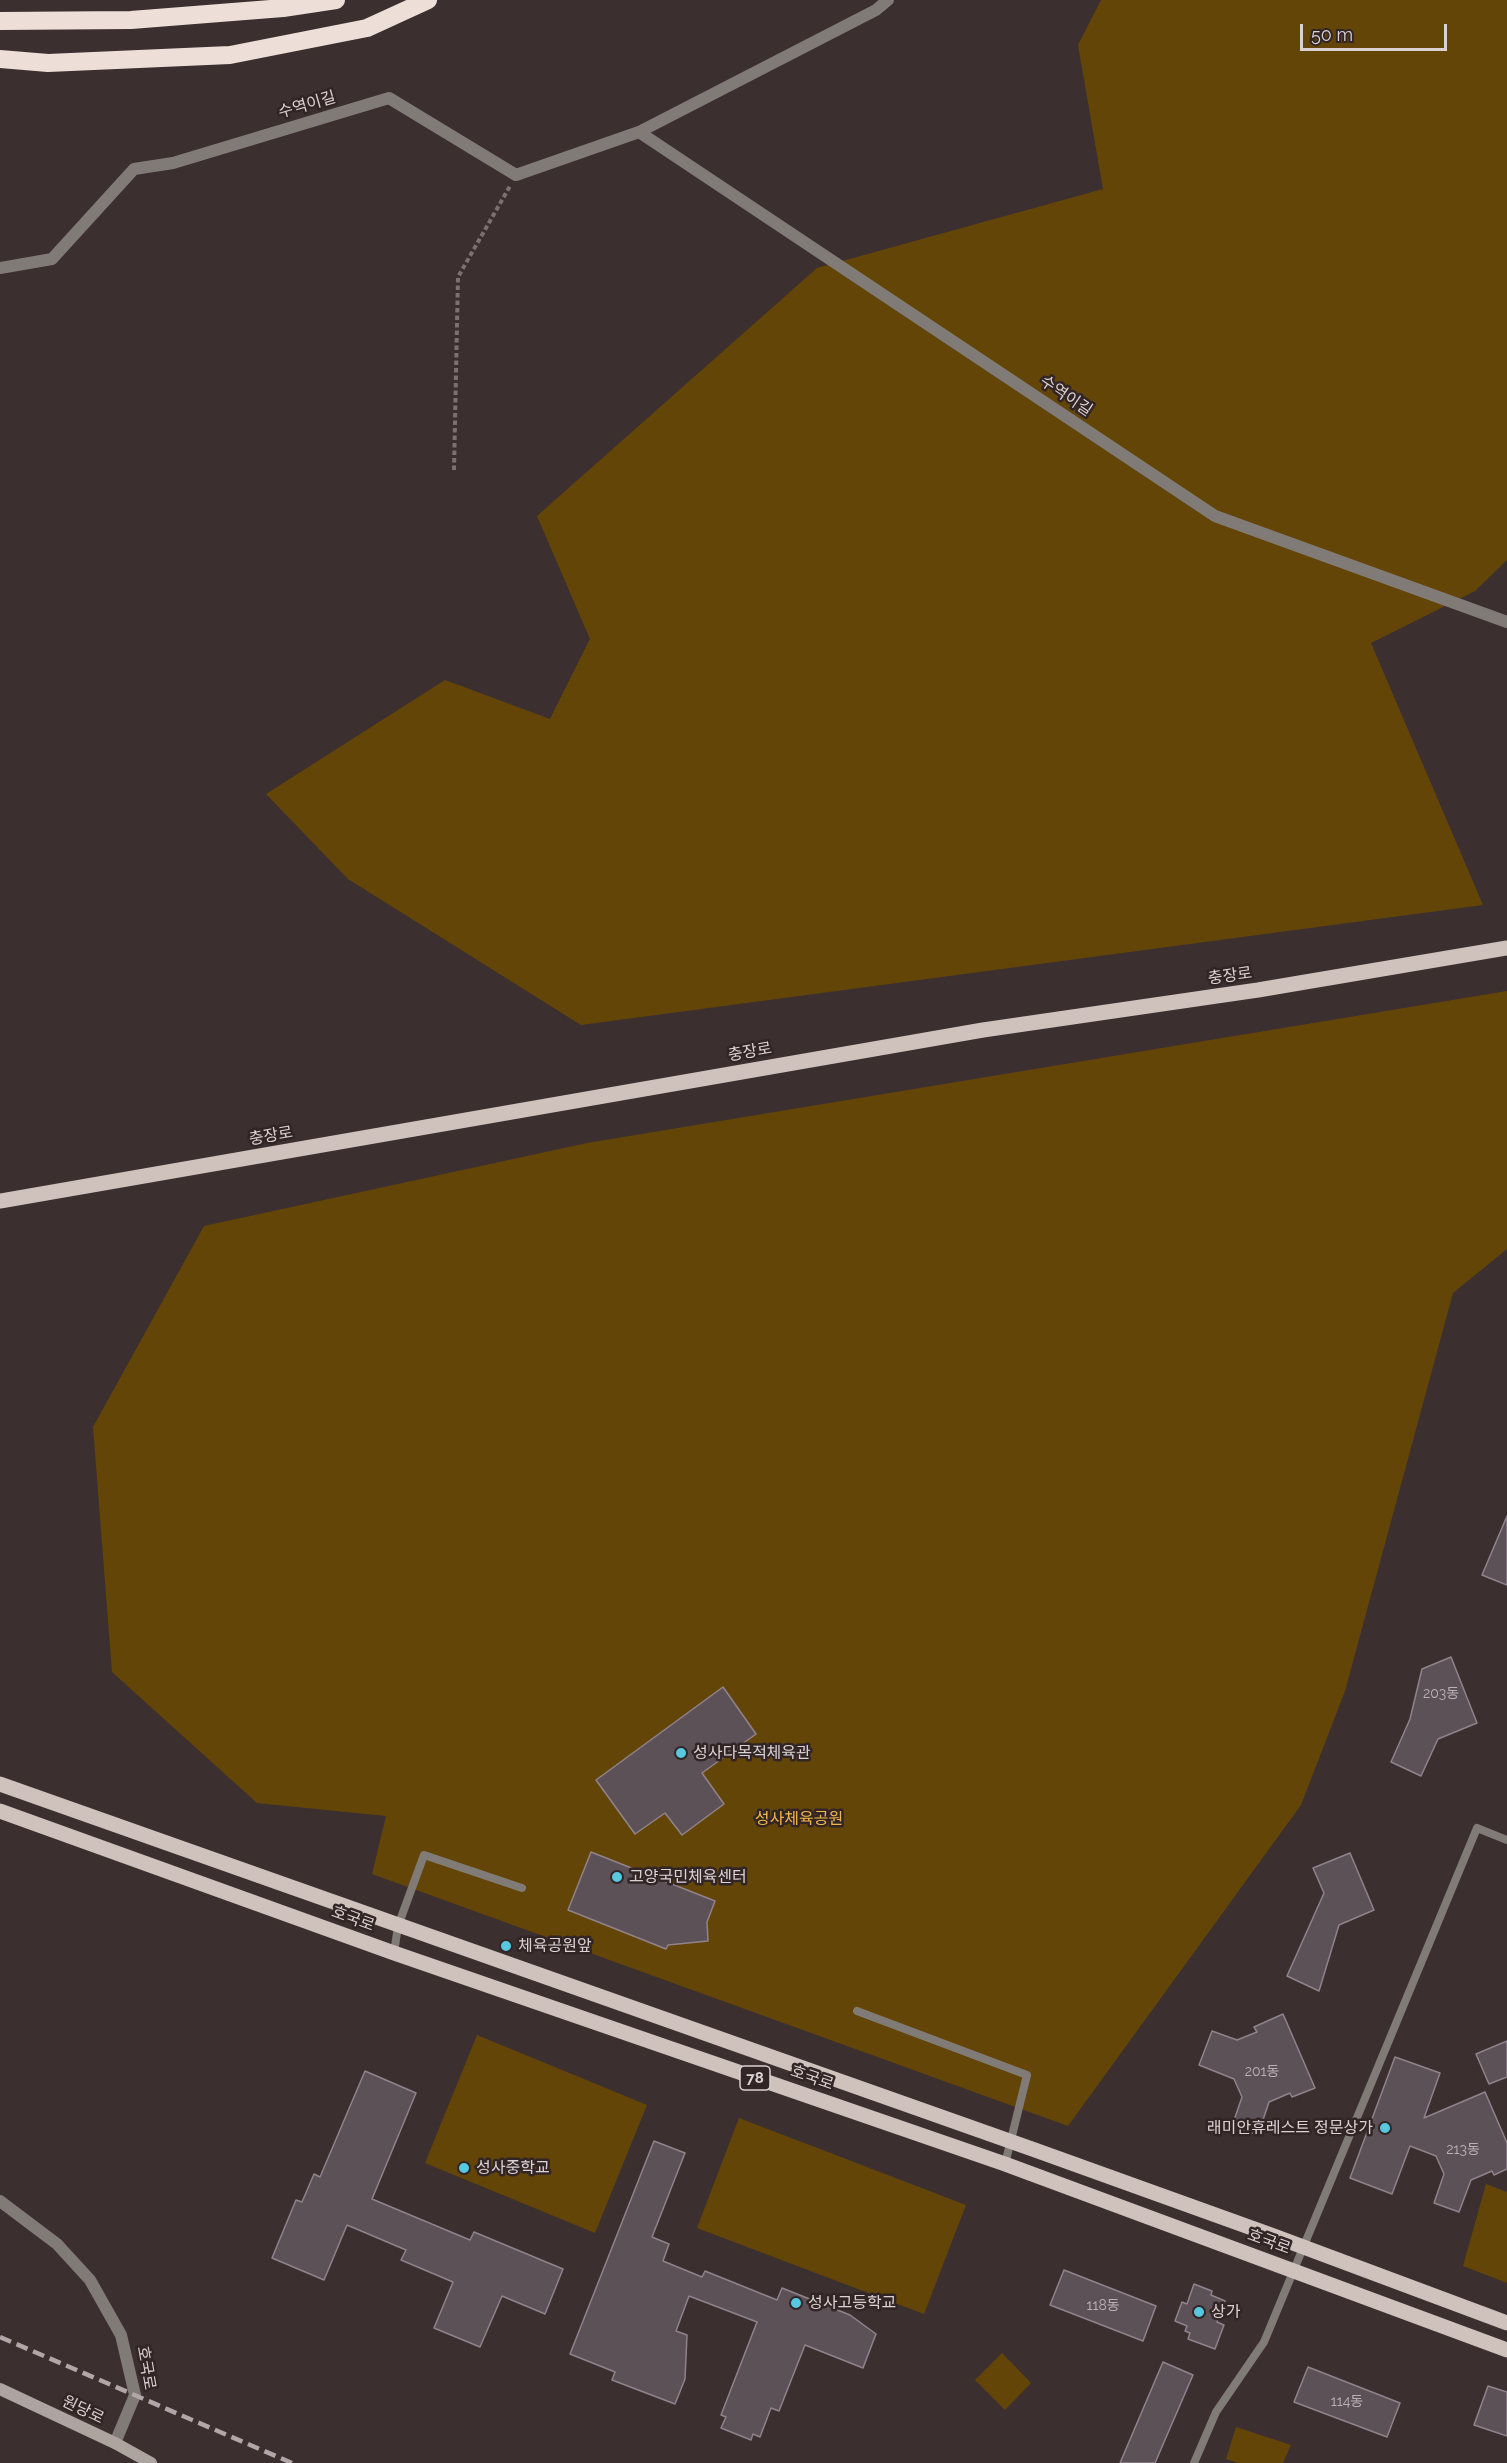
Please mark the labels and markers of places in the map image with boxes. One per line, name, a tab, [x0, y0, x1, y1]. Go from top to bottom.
place label: 성사다목적체육관	[693, 1743, 811, 1763]
marker: 성사다목적체육관	[674, 1746, 688, 1760]
place label: 고양국민체육센터	[629, 1867, 747, 1887]
marker: 고양국민체육센터	[610, 1870, 624, 1884]
place label: 체육공원앞	[518, 1936, 592, 1956]
marker: 체육공원앞	[499, 1939, 513, 1953]
place label: 래미안휴레스트 정문상가	[1207, 2118, 1373, 2138]
marker: 래미안휴레스트 정문상가	[1378, 2121, 1392, 2135]
place label: 성사중학교	[476, 2158, 550, 2178]
marker: 성사중학교	[457, 2161, 471, 2175]
place label: 성사고등학교	[808, 2293, 896, 2313]
marker: 성사고등학교	[789, 2296, 803, 2310]
place label: 상가	[1211, 2302, 1240, 2322]
marker: 상가	[1192, 2305, 1206, 2319]

